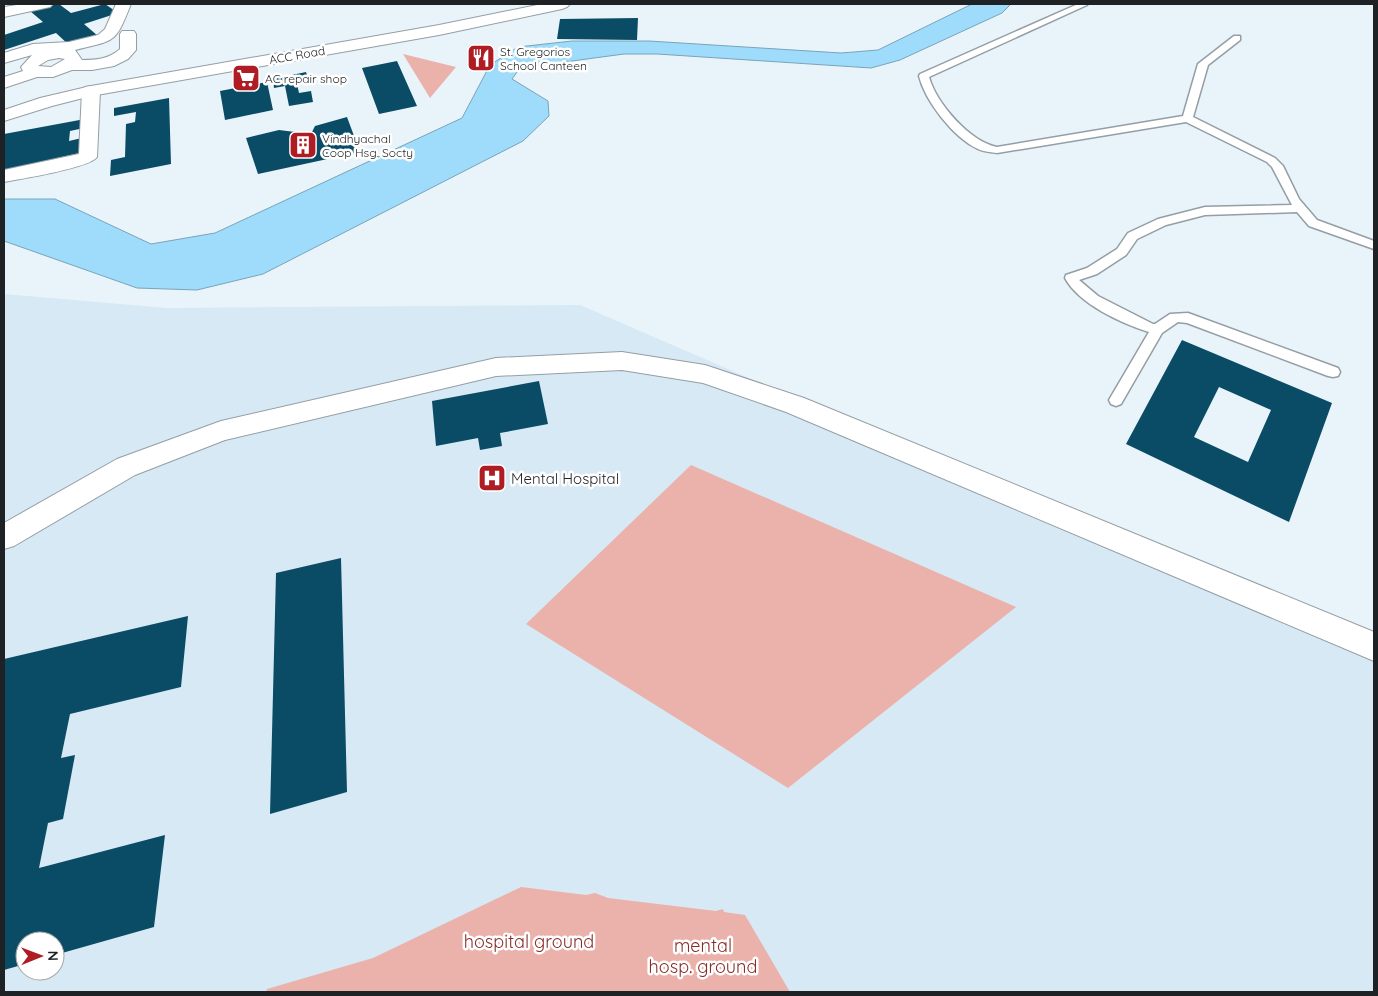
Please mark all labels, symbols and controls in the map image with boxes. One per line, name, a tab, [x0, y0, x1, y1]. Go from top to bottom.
street label: ACC Road	[268, 43, 326, 67]
restaurant icon: St. Gregorios School Canteen	[466, 43, 496, 73]
place label: St. Gregorios School Canteen	[500, 44, 587, 73]
supermarket icon: AC repair shop	[231, 63, 261, 93]
place label: AC repair shop	[265, 71, 347, 86]
building icon: Vindhyachal Coop Hsg. Socty	[288, 130, 318, 160]
place label: Vindhyachal Coop Hsg. Socty	[322, 131, 413, 160]
hospital icon: Mental Hospital	[477, 463, 507, 493]
place label: Mental Hospital	[511, 469, 619, 488]
park label: hospital ground	[464, 930, 594, 953]
north arrow	[15, 931, 65, 981]
park label: mental hosp. ground	[649, 934, 757, 978]
text: N	[44, 950, 62, 961]

